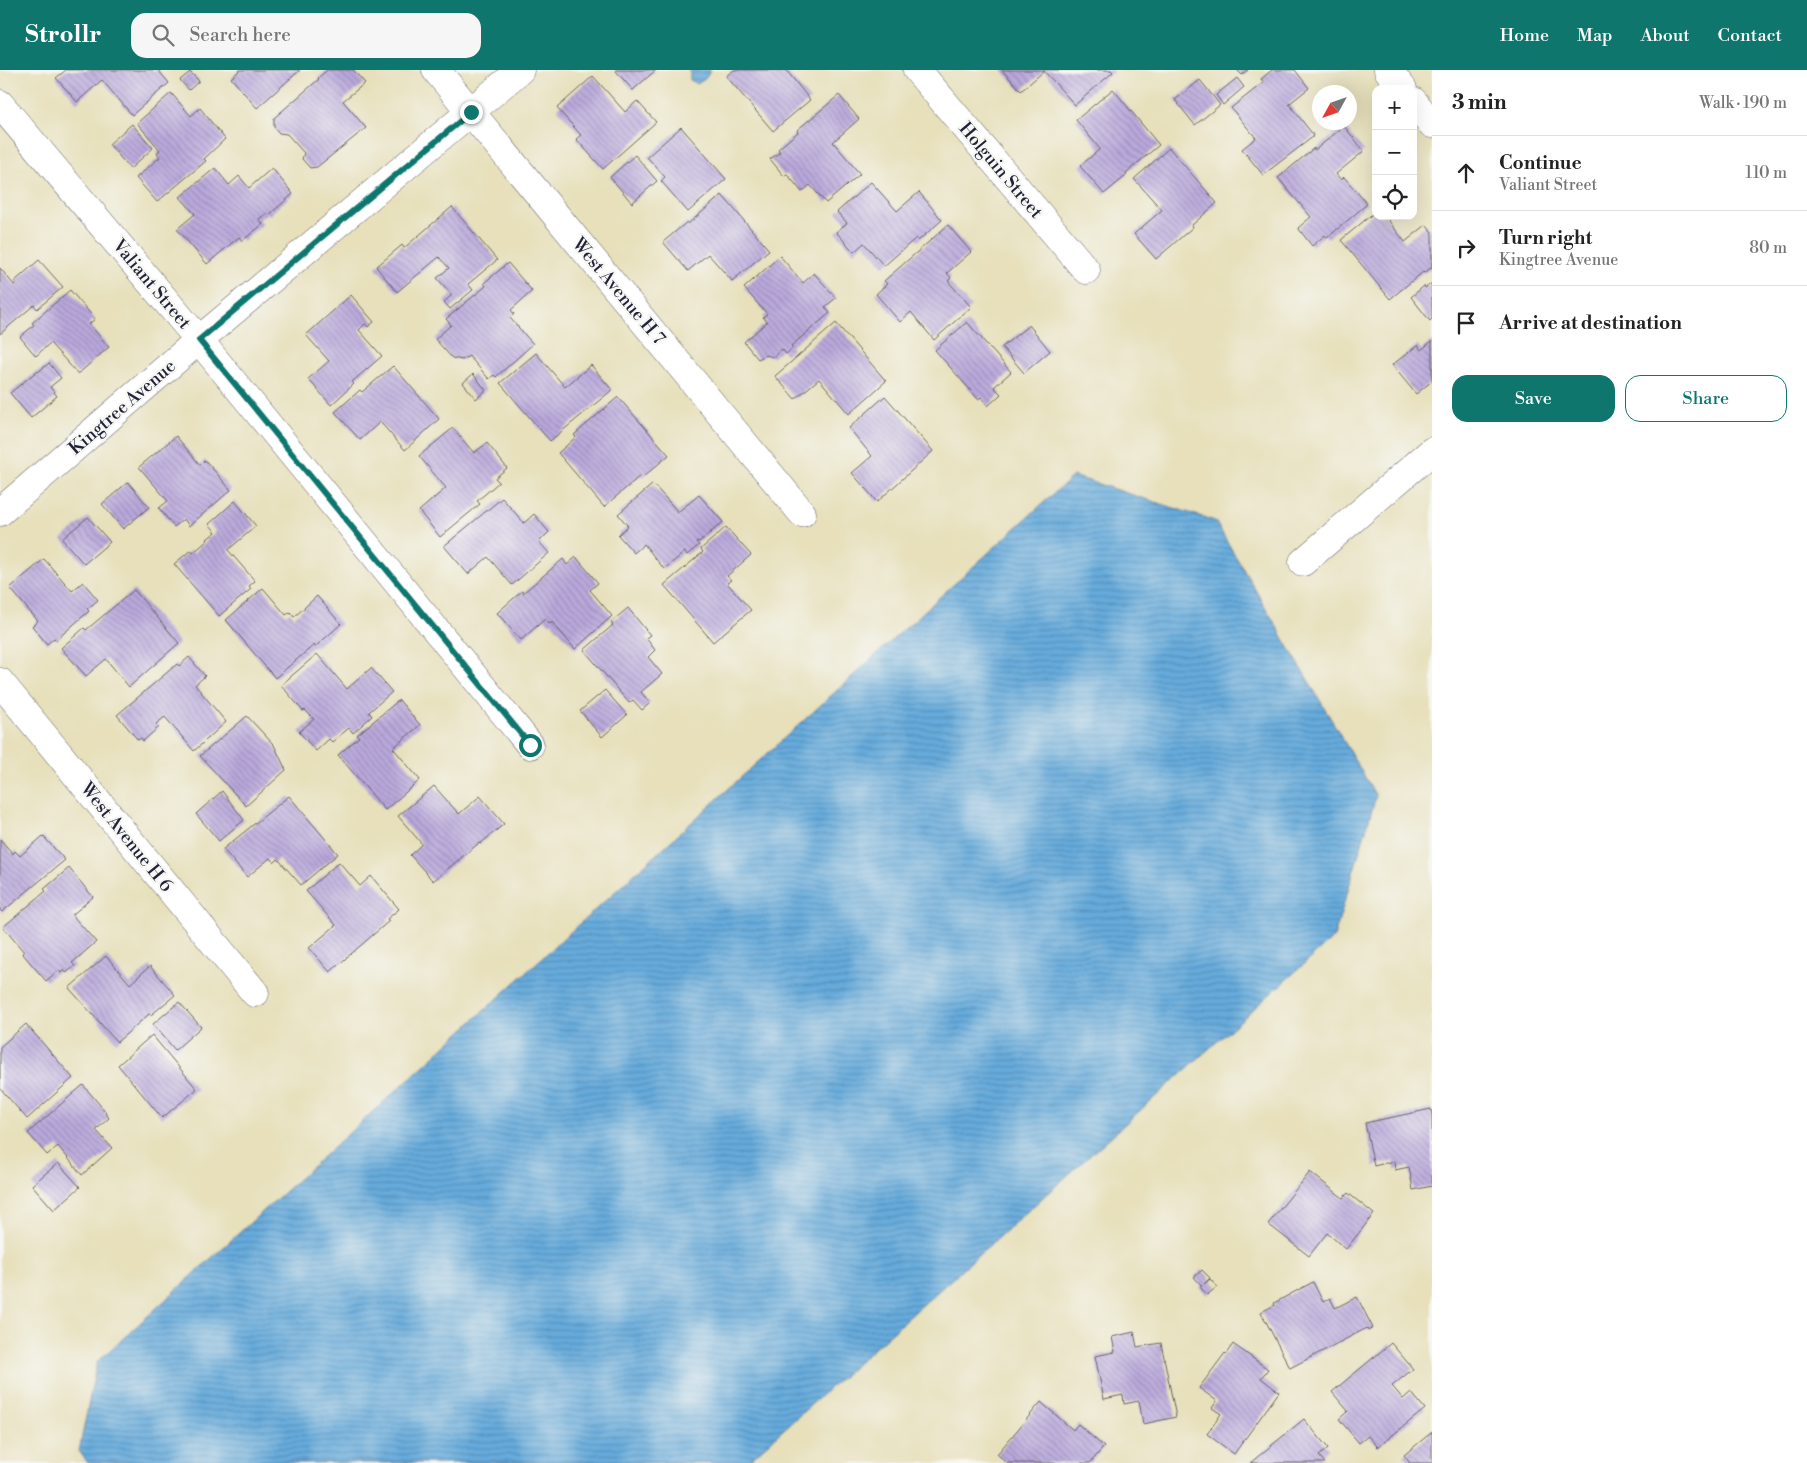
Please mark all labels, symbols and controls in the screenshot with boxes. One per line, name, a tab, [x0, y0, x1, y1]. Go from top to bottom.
search box	[131, 13, 481, 58]
text: Strollr	[25, 20, 101, 50]
icon: search	[149, 21, 177, 49]
text: Search here	[189, 23, 291, 47]
text: Home	[1500, 24, 1549, 47]
text: Map	[1577, 24, 1613, 47]
text: About	[1641, 24, 1690, 47]
text: Contact	[1718, 24, 1782, 47]
north arrow	[1312, 85, 1357, 130]
map controls	[1372, 85, 1417, 220]
button: +	[1372, 85, 1417, 130]
text: 3 min	[1452, 90, 1507, 116]
text: Walk · 190 m	[1699, 93, 1787, 113]
route end	[460, 101, 483, 124]
street label: Holguin Street	[954, 117, 1048, 224]
button: −	[1372, 130, 1417, 175]
text: Continue	[1499, 151, 1582, 175]
icon: ahead	[1452, 159, 1480, 187]
text: 110 m	[1745, 163, 1787, 183]
button: locate	[1372, 175, 1417, 220]
text: Valiant Street	[1499, 175, 1597, 195]
text: Turn right	[1499, 226, 1592, 250]
street label: West Avenue H 7	[567, 232, 670, 350]
street label: Valiant Street	[107, 234, 196, 335]
icon: right	[1452, 234, 1480, 262]
text: 80 m	[1749, 238, 1787, 258]
text: Kingtree Avenue	[1499, 250, 1618, 270]
icon: arrive	[1452, 309, 1480, 337]
text: Arrive at destination	[1499, 311, 1682, 335]
street label: Kingtree Avenue	[64, 355, 181, 460]
button: Save	[1452, 375, 1615, 422]
button: Share	[1625, 375, 1787, 422]
route start	[519, 734, 542, 757]
street label: West Avenue H 6	[75, 777, 178, 897]

